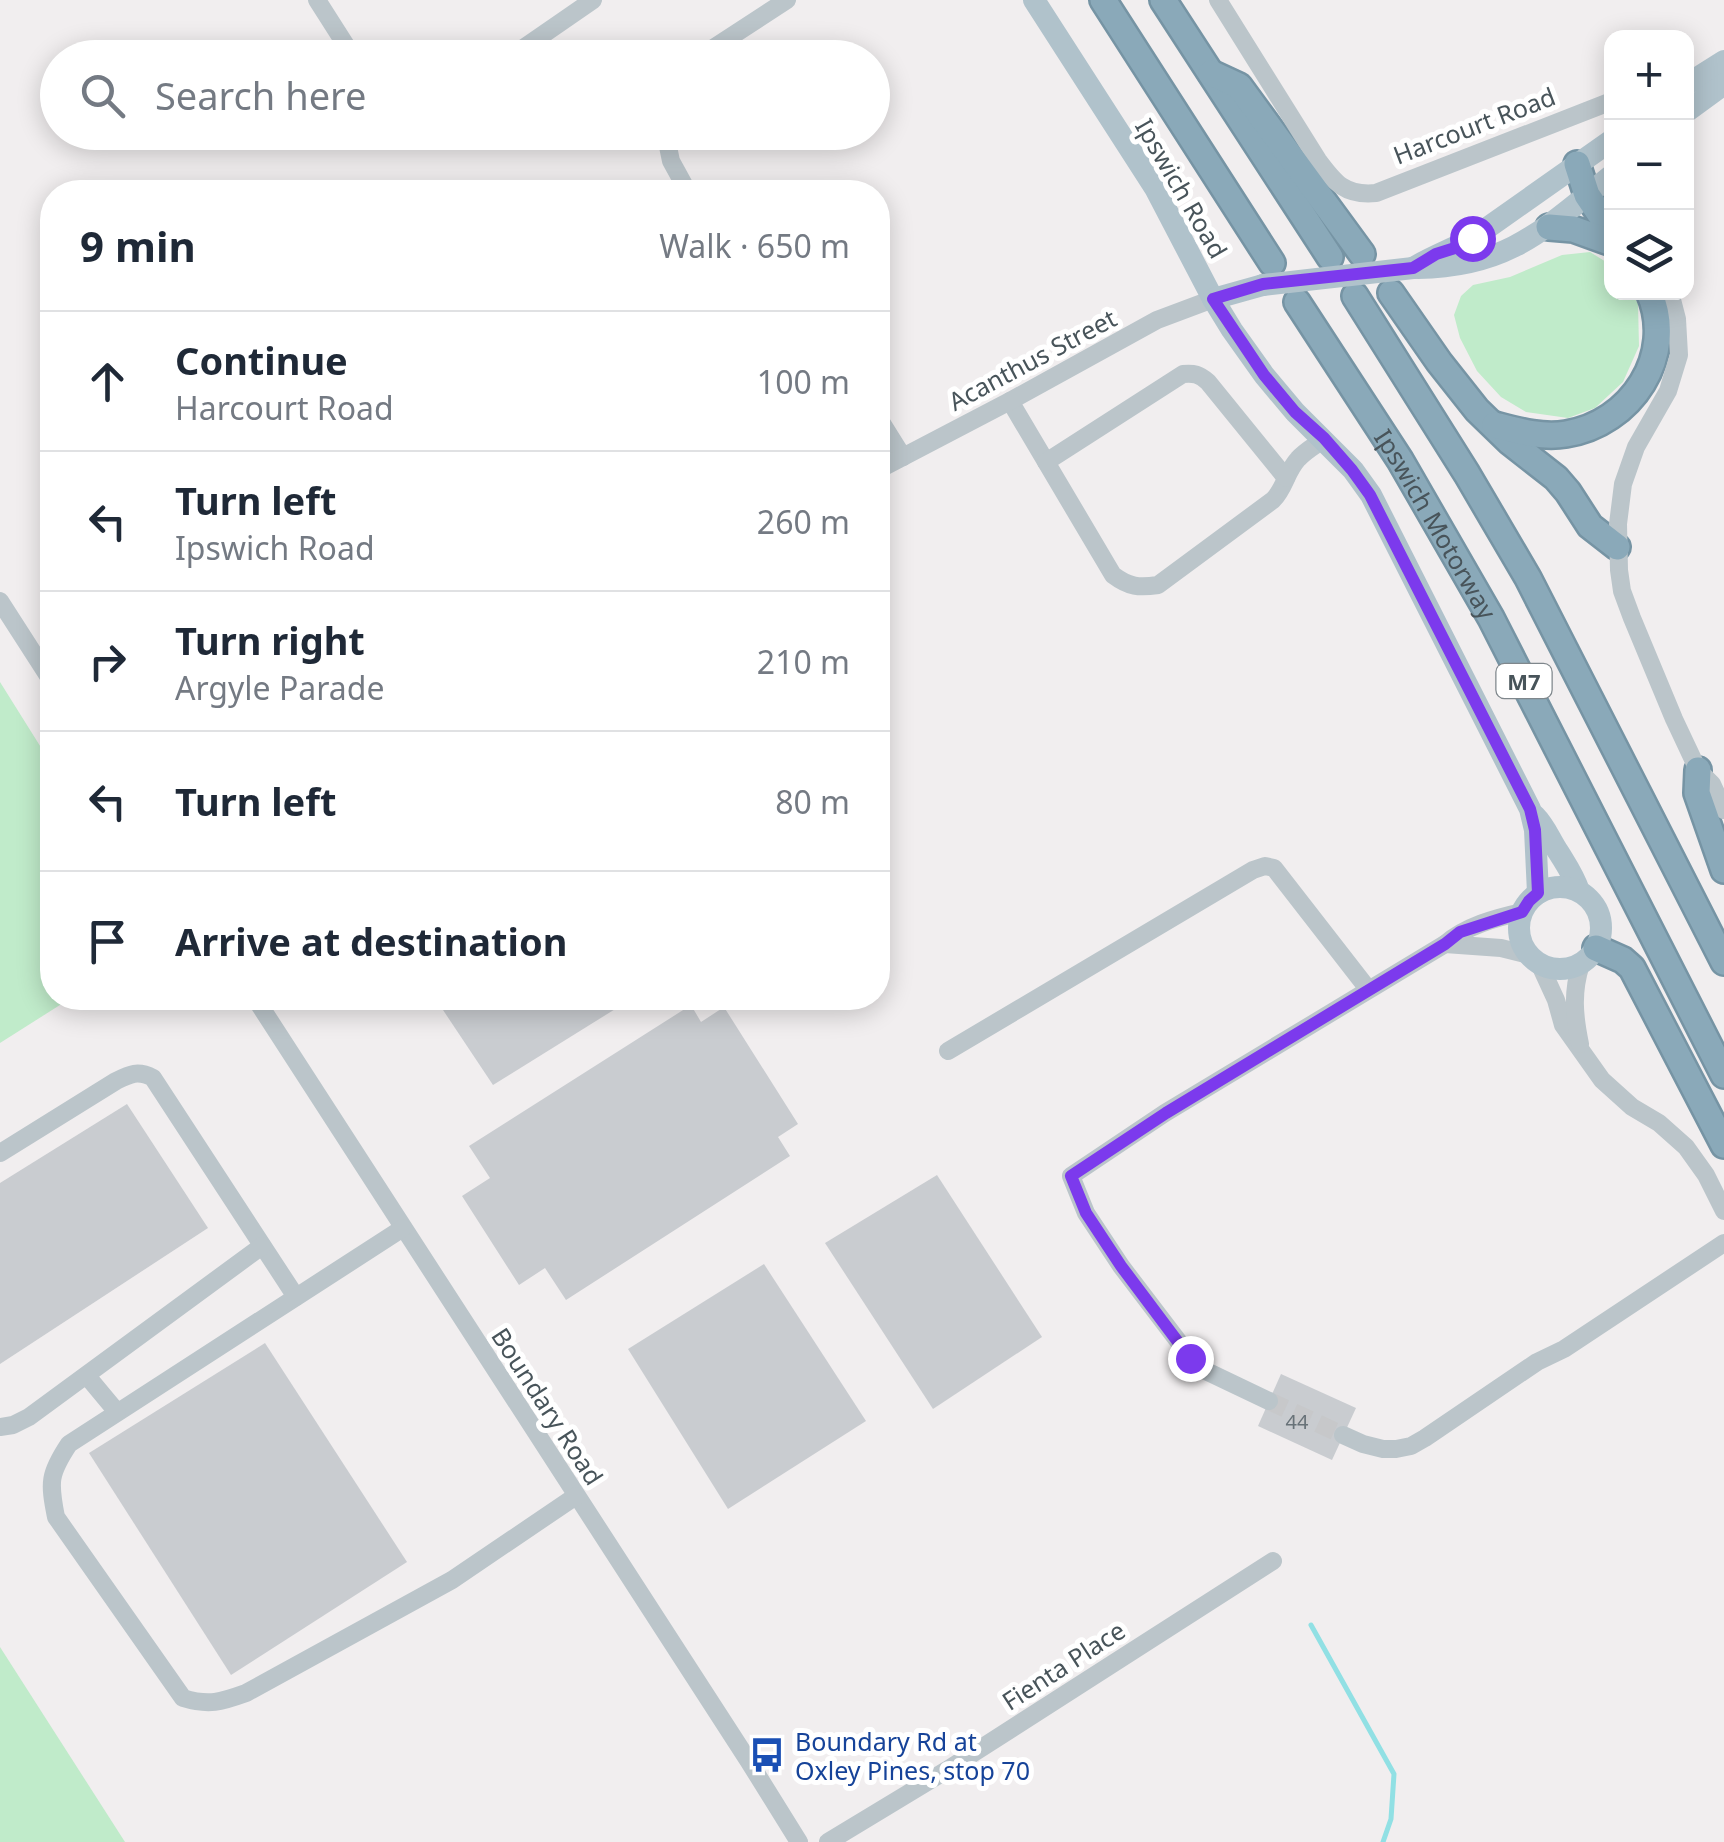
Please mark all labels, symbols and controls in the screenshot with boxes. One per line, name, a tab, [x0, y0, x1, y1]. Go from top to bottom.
map controls	[1604, 30, 1694, 300]
button: +	[1604, 30, 1694, 120]
search box	[40, 40, 890, 150]
icon: search	[75, 68, 130, 123]
text: Search here	[155, 69, 366, 121]
street label: Harcourt Road	[1388, 79, 1560, 171]
street label: Ipswich Road	[1128, 112, 1236, 264]
button: −	[1604, 120, 1694, 210]
button: layers	[1604, 210, 1694, 300]
route start	[1450, 216, 1496, 262]
text: 9 min	[80, 217, 196, 274]
text: Walk · 650 m	[659, 224, 850, 267]
street label: Acanthus Street	[942, 300, 1122, 418]
text: Continue	[175, 334, 348, 386]
icon: ahead	[80, 354, 135, 409]
text: 100 m	[757, 360, 850, 403]
text: Harcourt Road	[175, 386, 394, 429]
street label: Ipswich Motorway	[1367, 422, 1505, 625]
text: Turn left	[175, 474, 337, 526]
icon: left	[80, 494, 135, 549]
text: 260 m	[757, 500, 850, 543]
text: Ipswich Road	[175, 526, 375, 569]
text: Turn right	[175, 614, 365, 666]
icon: right	[80, 634, 135, 689]
text: 210 m	[757, 640, 850, 683]
road number: M7	[1496, 664, 1552, 698]
text: Argyle Parade	[175, 666, 385, 709]
icon: left	[80, 774, 135, 829]
text: Turn left	[175, 775, 337, 827]
text: 80 m	[775, 780, 850, 823]
icon: arrive	[80, 914, 135, 969]
text: Arrive at destination	[175, 915, 567, 967]
street label: Boundary Road	[484, 1321, 612, 1491]
route end	[1168, 1336, 1214, 1382]
house number: 44	[1286, 1408, 1309, 1435]
street label: Fienta Place	[995, 1613, 1131, 1717]
place label: Boundary Rd at Oxley Pines, stop 70	[795, 1724, 1030, 1787]
bus stop icon: Boundary Rd at Oxley Pines, stop 70	[748, 1736, 786, 1774]

